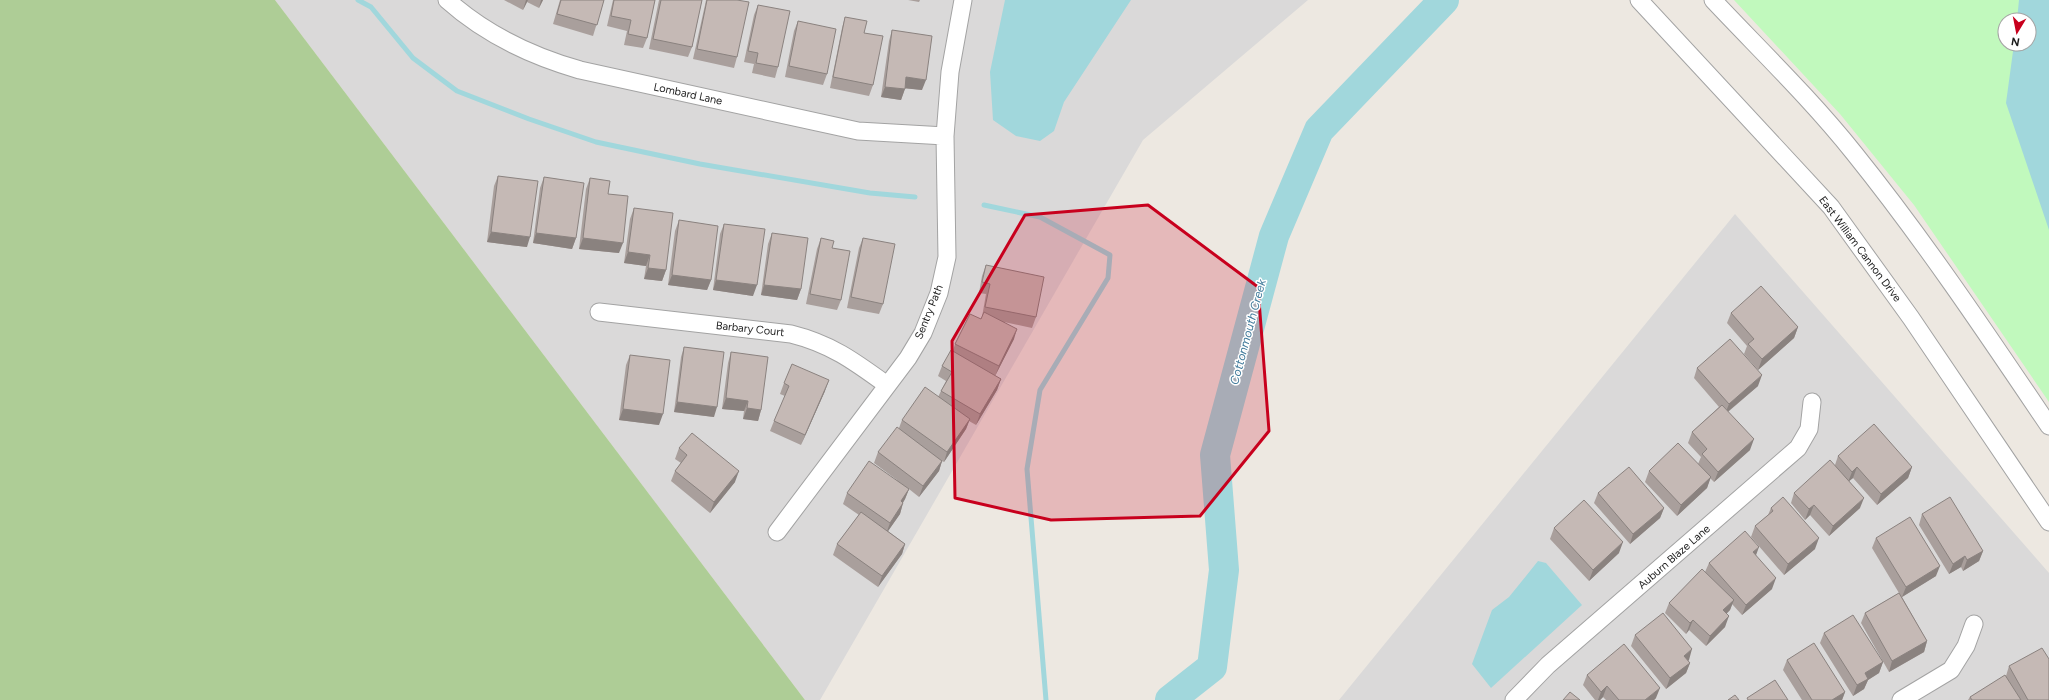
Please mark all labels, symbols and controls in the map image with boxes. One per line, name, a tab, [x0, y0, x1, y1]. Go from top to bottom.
north arrow	[1997, 12, 2037, 52]
text: N	[2010, 34, 2021, 48]
street label: Lombard Lane	[652, 80, 724, 108]
street label: East William Cannon Drive	[1816, 194, 1904, 304]
water label: Cottonmouth Creek	[1227, 277, 1269, 386]
street label: Sentry Path	[912, 283, 946, 341]
street label: Barbary Court	[715, 319, 785, 339]
street label: Auburn Blaze Lane	[1635, 522, 1713, 592]

